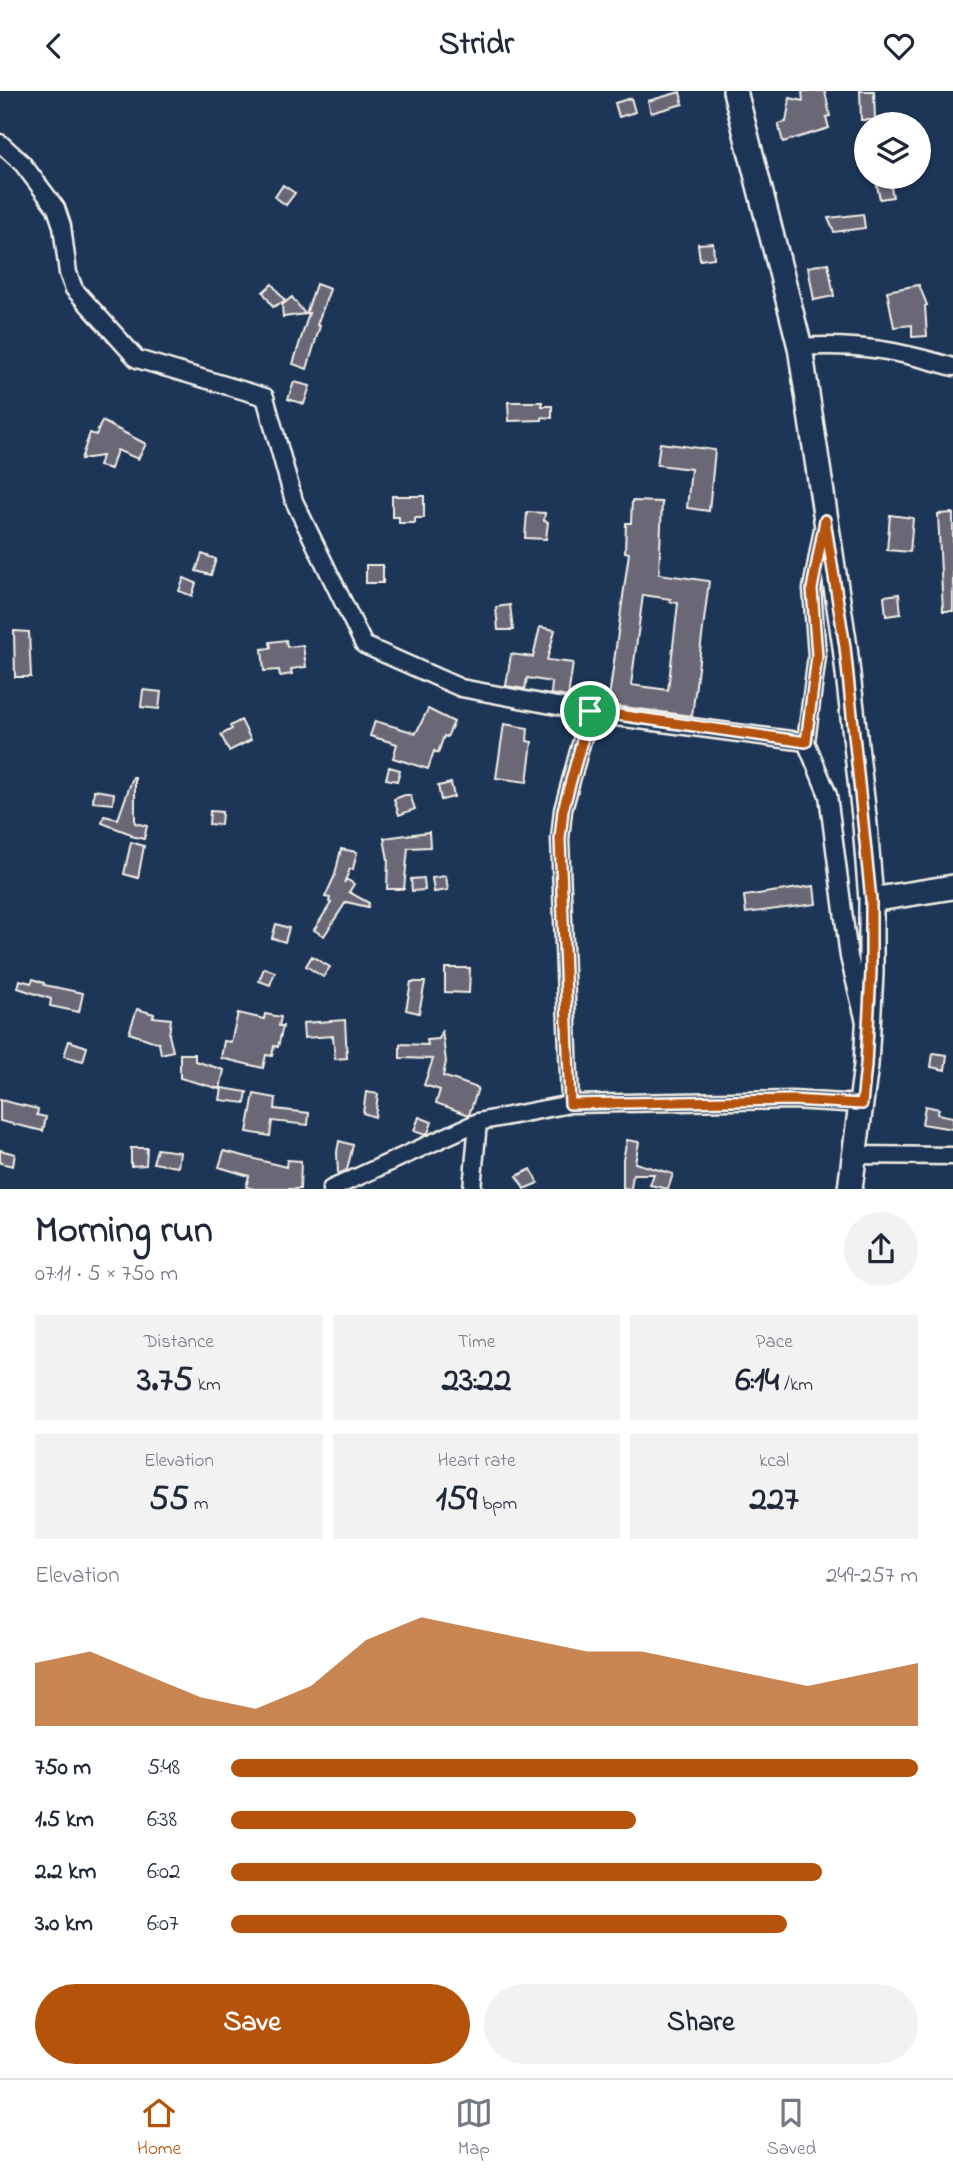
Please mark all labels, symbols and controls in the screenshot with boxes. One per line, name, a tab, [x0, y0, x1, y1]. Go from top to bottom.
text: Stridr	[439, 22, 514, 69]
icon: back	[35, 27, 73, 65]
icon: heart	[880, 27, 918, 65]
map controls	[854, 112, 931, 189]
button: layers	[854, 112, 931, 189]
pin	[560, 681, 620, 741]
icon: arrive	[571, 692, 609, 730]
text: Morning run	[35, 1204, 213, 1260]
button: share	[844, 1212, 918, 1286]
text: 07:11 · 5 × 750 m	[35, 1258, 178, 1291]
text: Distance	[144, 1329, 214, 1356]
text: Time	[458, 1329, 495, 1356]
text: Pace	[756, 1329, 793, 1356]
text: 3.75	[137, 1356, 193, 1407]
text: 23:22	[442, 1356, 511, 1407]
text: 6:14	[735, 1356, 779, 1407]
text: km	[193, 1372, 221, 1399]
text: /km	[779, 1372, 813, 1399]
text: Elevation	[144, 1448, 214, 1475]
text: Heart rate	[438, 1448, 515, 1475]
text: kcal	[759, 1448, 789, 1475]
text: 55	[149, 1475, 189, 1526]
text: 159	[436, 1475, 477, 1526]
text: 227	[750, 1475, 799, 1526]
text: m	[189, 1491, 209, 1518]
text: bpm	[477, 1491, 517, 1518]
text: Elevation	[35, 1560, 120, 1593]
text: 249–257 m	[826, 1560, 918, 1593]
text: 750 m	[35, 1752, 91, 1785]
text: 5:48	[147, 1752, 180, 1785]
text: 1.5 km	[35, 1804, 94, 1837]
text: 6:38	[147, 1804, 177, 1837]
text: 2.2 km	[35, 1856, 96, 1889]
text: 6:02	[147, 1856, 180, 1889]
text: 3.0 km	[35, 1908, 93, 1941]
text: 6:07	[147, 1908, 179, 1941]
button: Save	[35, 1984, 470, 2064]
button: Share	[484, 1984, 918, 2064]
tab: Home	[137, 2094, 181, 2163]
tab: Map	[455, 2094, 493, 2163]
tab: Saved	[767, 2094, 816, 2163]

